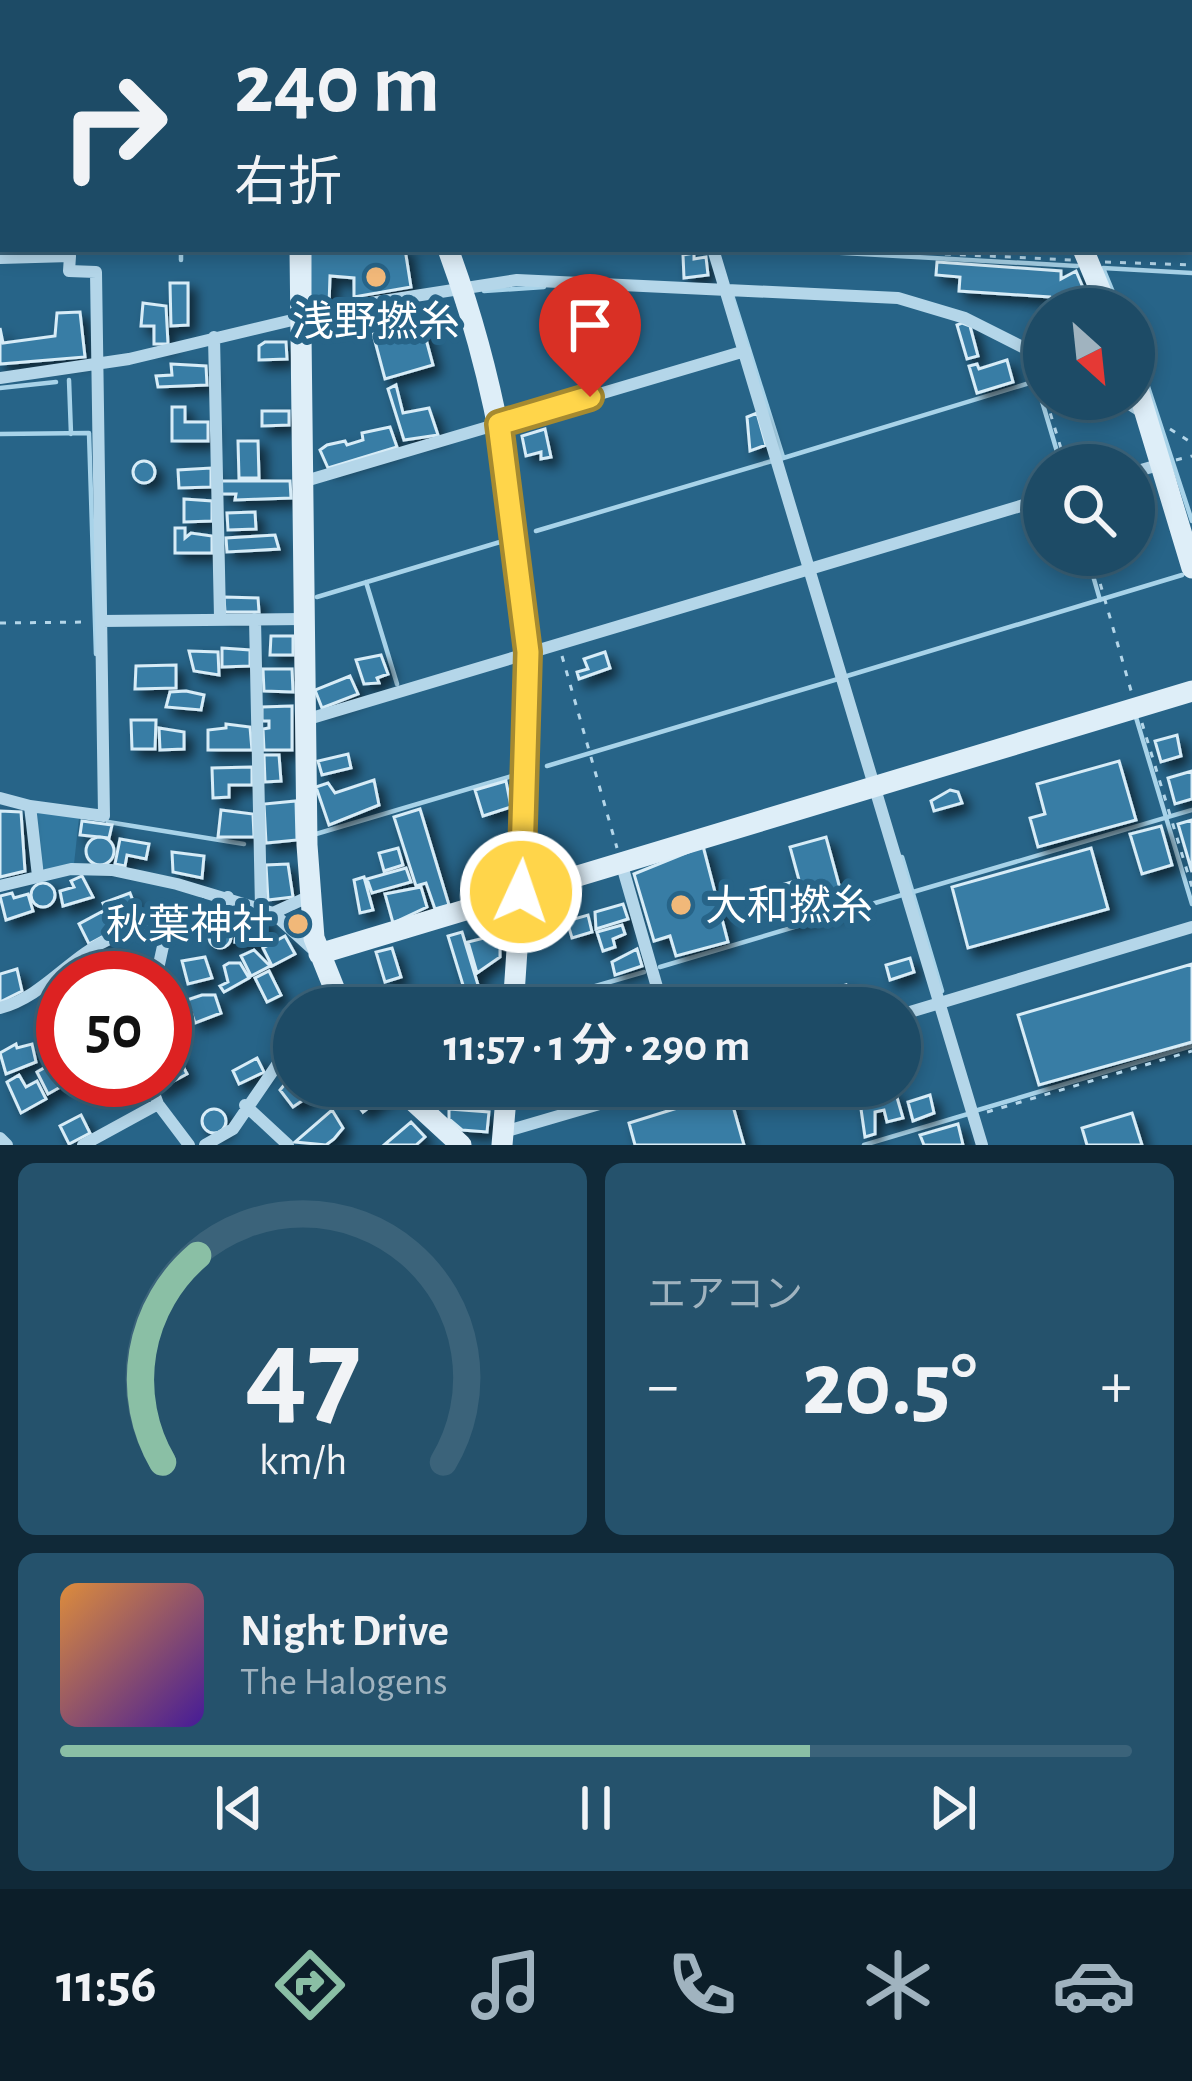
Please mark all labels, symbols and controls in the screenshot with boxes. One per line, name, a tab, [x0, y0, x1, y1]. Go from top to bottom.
text: 240 m	[234, 44, 440, 128]
icon: right	[36, 48, 192, 204]
text: 右折	[234, 157, 342, 211]
marker: 浅野撚糸	[363, 264, 389, 290]
pin	[539, 274, 641, 397]
north arrow	[1023, 288, 1155, 420]
map controls	[1023, 288, 1155, 576]
icon: arrive	[557, 292, 623, 358]
place label: 浅野撚糸	[292, 300, 460, 344]
button: search	[1023, 444, 1155, 576]
position arrow	[458, 829, 584, 955]
place label: 大和撚糸	[705, 884, 873, 928]
marker: 大和撚糸	[668, 892, 694, 918]
place label: 秋葉神社	[106, 903, 274, 947]
marker: 秋葉神社	[285, 911, 311, 937]
speed limit sign: 50	[36, 951, 192, 1107]
text: 11:57 · 1 分 · 290 m	[444, 1024, 750, 1069]
text: エアコン	[647, 1276, 803, 1315]
text: 47	[244, 1311, 361, 1436]
text: 20.5°	[802, 1341, 977, 1431]
text: −	[647, 1353, 679, 1419]
text: +	[1100, 1353, 1132, 1419]
text: km/h	[258, 1440, 347, 1483]
text: Night Drive	[240, 1609, 449, 1654]
text: The Halogens	[240, 1663, 448, 1702]
icon: previous	[206, 1775, 272, 1841]
icon: pause	[563, 1775, 629, 1841]
icon: next	[920, 1775, 986, 1841]
icon: directions	[268, 1943, 352, 2027]
icon: music	[464, 1943, 548, 2027]
icon: phone	[660, 1943, 744, 2027]
icon: climate	[856, 1943, 940, 2027]
icon: car	[1052, 1943, 1136, 2027]
text: 11:56	[56, 1958, 157, 2012]

